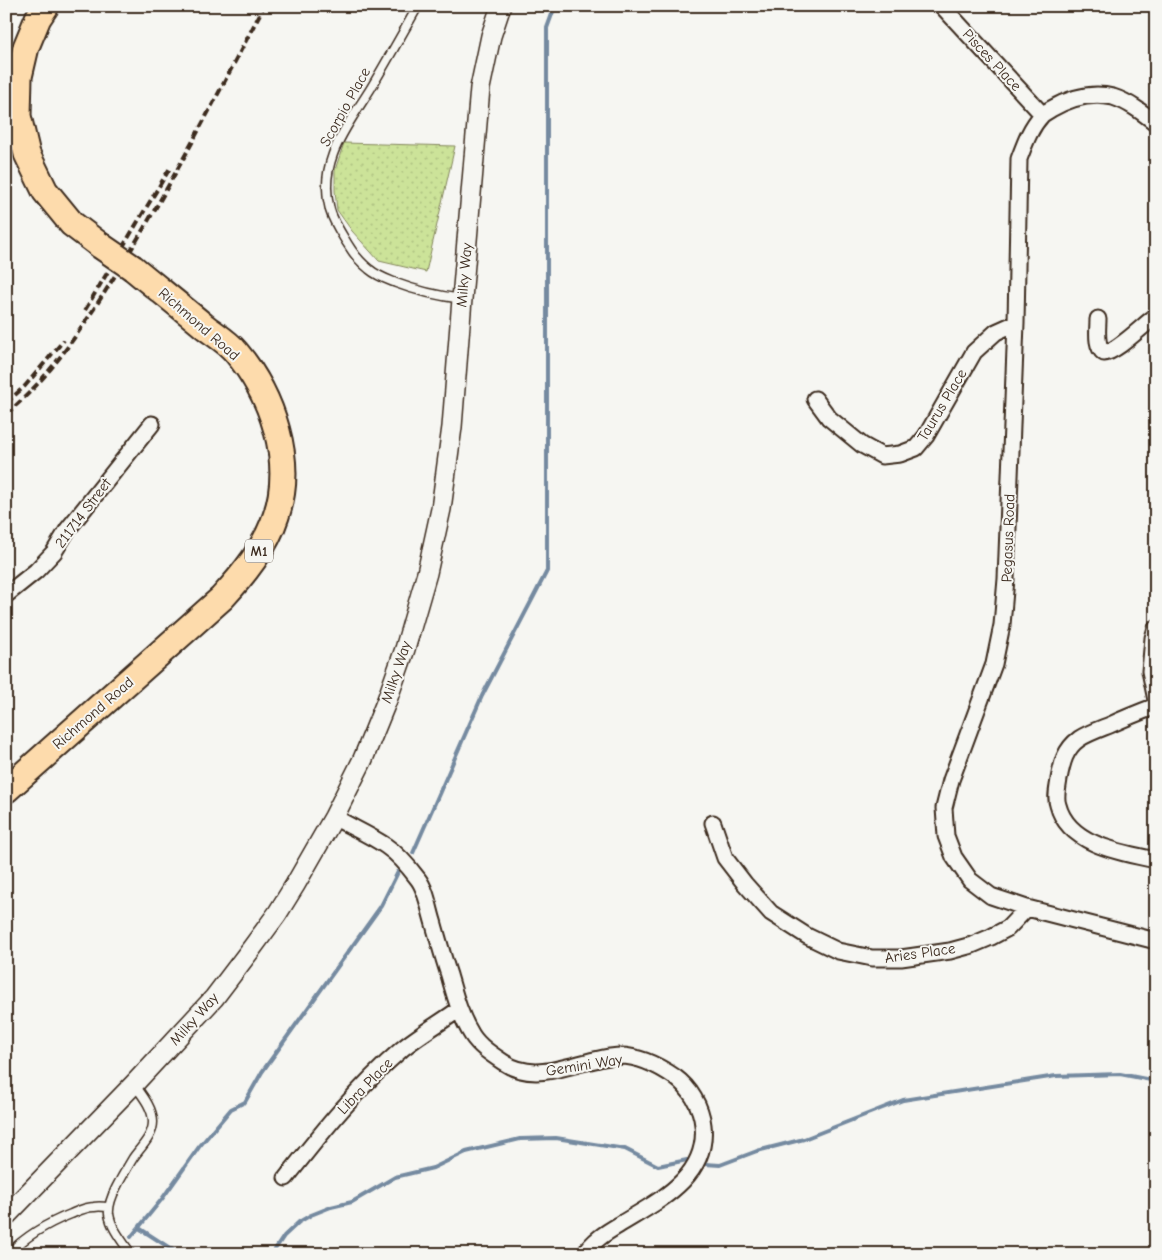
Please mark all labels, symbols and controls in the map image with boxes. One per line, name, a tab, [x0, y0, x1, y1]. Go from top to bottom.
street label: Pisces Place	[959, 25, 1026, 95]
street label: Scorpio Place	[316, 64, 374, 150]
street label: Milky Way	[452, 242, 476, 308]
street label: Richmond Road	[155, 284, 243, 364]
street label: Taurus Place	[913, 365, 971, 444]
street label: 211714 Street	[51, 474, 115, 551]
street label: Pegasus Road	[997, 493, 1019, 583]
road number: M1	[245, 540, 273, 562]
street label: Milky Way	[377, 638, 415, 706]
street label: Richmond Road	[49, 673, 137, 753]
street label: Aries Place	[884, 939, 957, 967]
street label: Milky Way	[166, 989, 223, 1049]
street label: Gemini Way	[544, 1050, 624, 1080]
street label: Libra Place	[334, 1054, 397, 1118]

